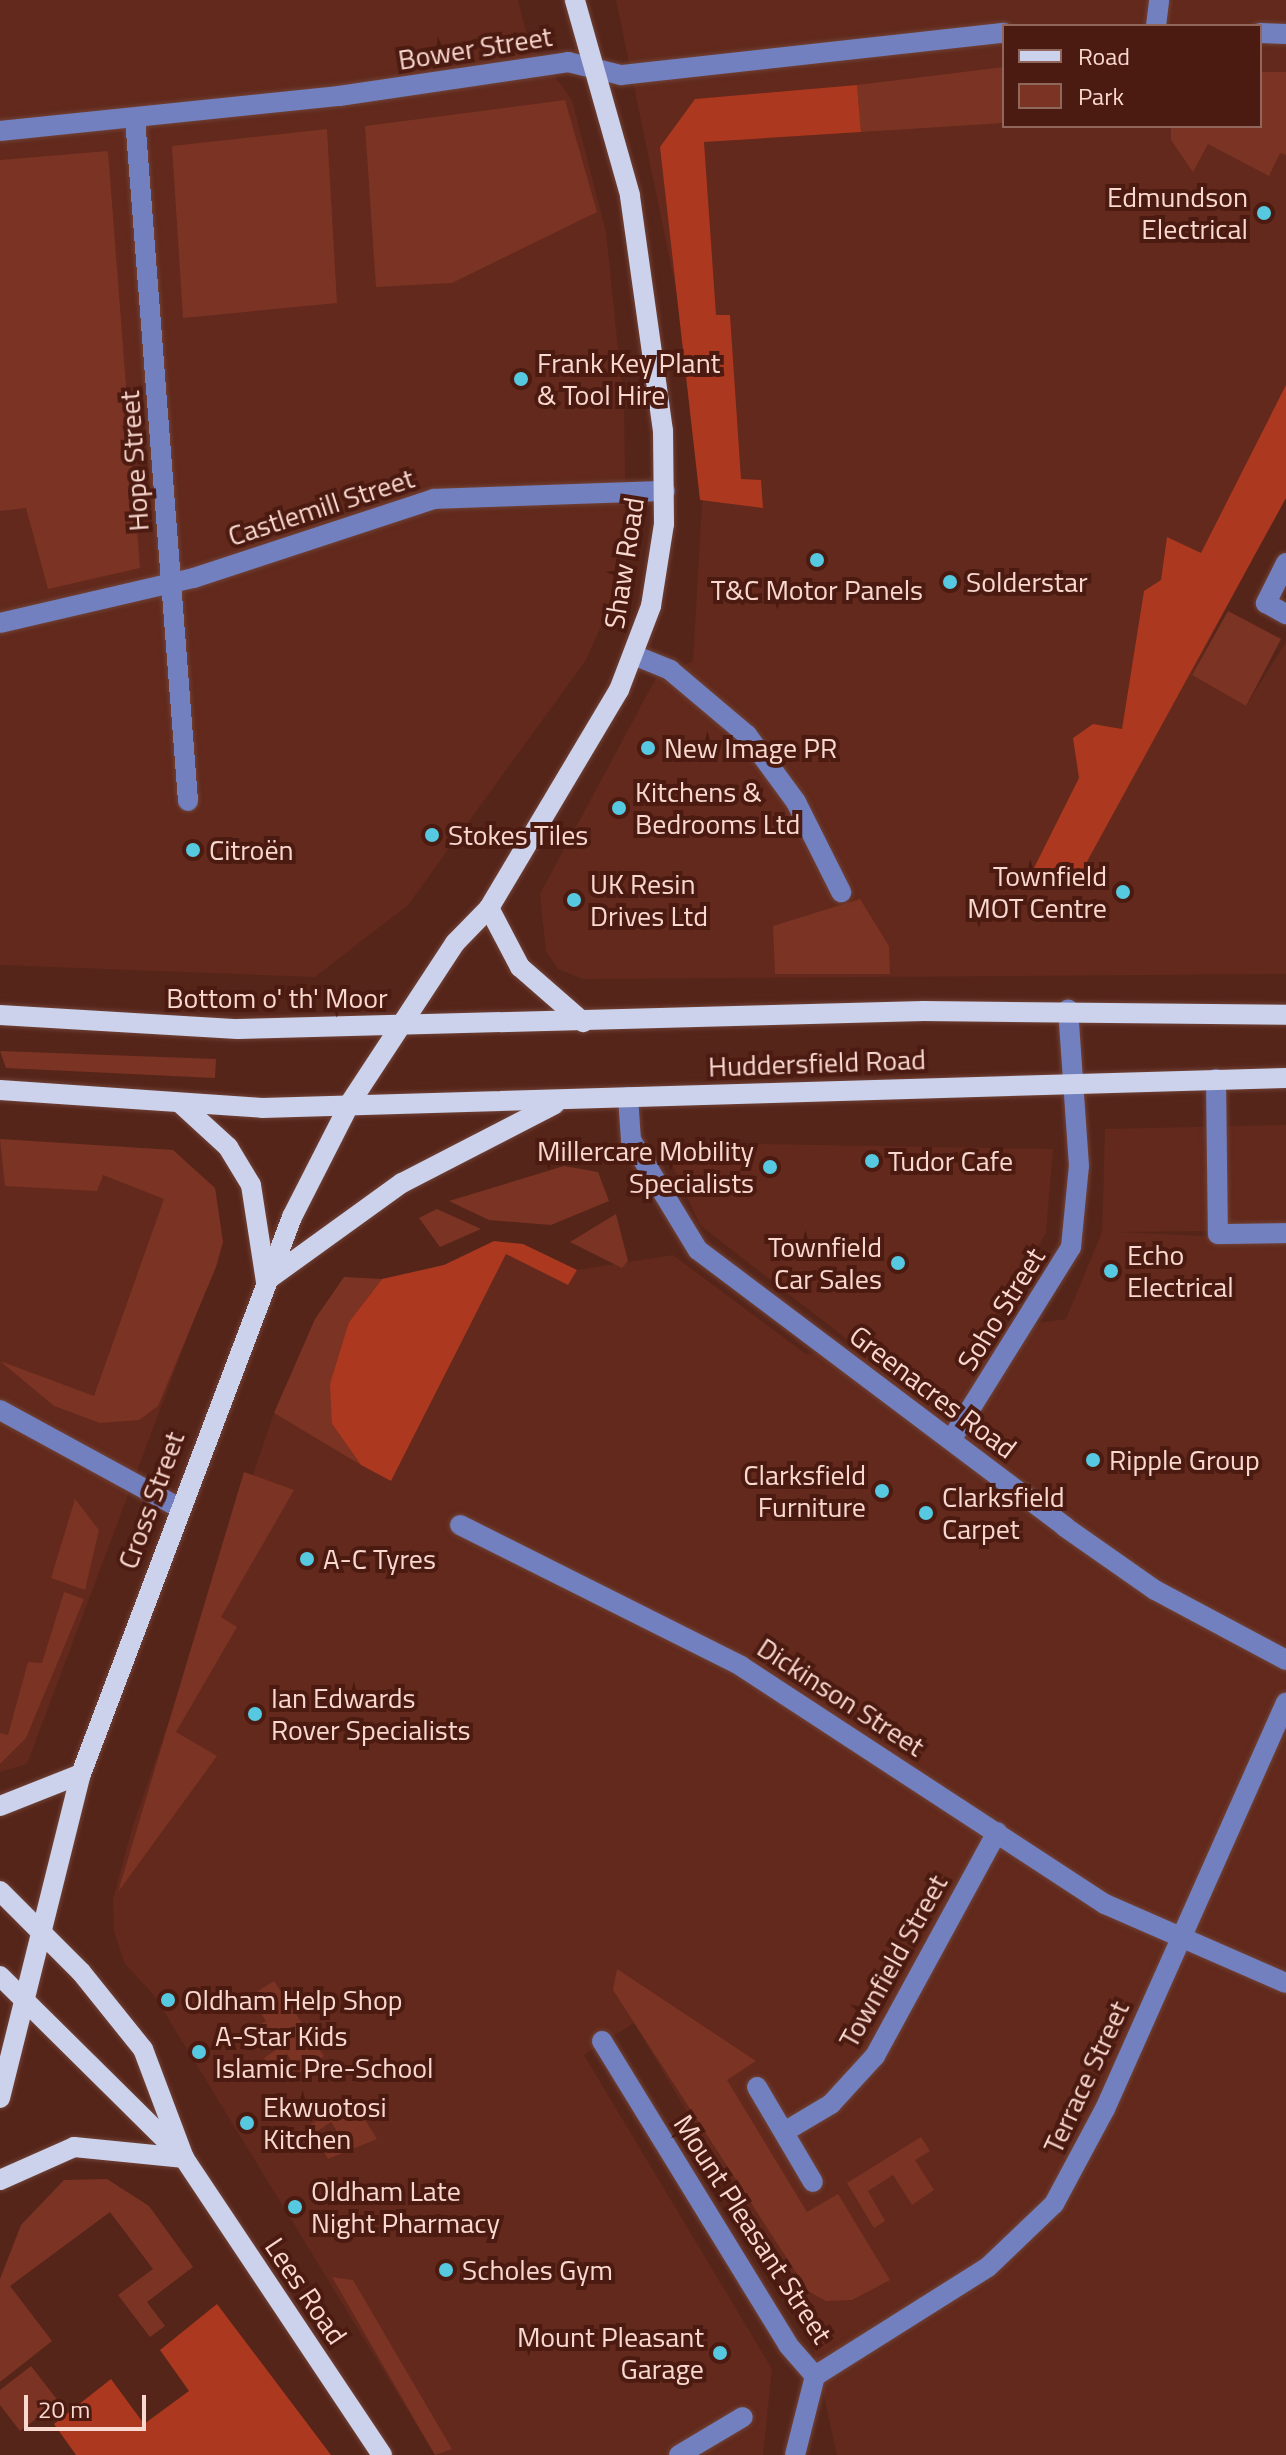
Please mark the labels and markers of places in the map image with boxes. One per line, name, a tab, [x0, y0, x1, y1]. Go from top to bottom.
place label: Edmundson Electrical	[1107, 180, 1248, 246]
marker: Edmundson Electrical	[1255, 204, 1273, 222]
place label: Frank Key Plant & Tool Hire	[537, 346, 720, 412]
marker: Frank Key Plant & Tool Hire	[512, 370, 530, 388]
marker: T&C Motor Panels	[808, 551, 826, 569]
place label: Solderstar	[966, 565, 1088, 599]
place label: T&C Motor Panels	[711, 573, 923, 607]
marker: Solderstar	[941, 573, 959, 591]
place label: New Image PR	[664, 731, 837, 765]
marker: New Image PR	[639, 739, 657, 757]
place label: Kitchens & Bedrooms Ltd	[635, 775, 800, 841]
marker: Kitchens & Bedrooms Ltd	[610, 799, 628, 817]
place label: Stokes Tiles	[448, 818, 588, 852]
marker: Stokes Tiles	[423, 826, 441, 844]
place label: Citroën	[209, 833, 294, 867]
marker: Citroën	[184, 841, 202, 859]
place label: Townfield MOT Centre	[967, 859, 1107, 925]
place label: UK Resin Drives Ltd	[590, 867, 708, 933]
marker: Townfield MOT Centre	[1114, 883, 1132, 901]
marker: UK Resin Drives Ltd	[565, 891, 583, 909]
place label: Millercare Mobility Specialists	[537, 1134, 754, 1200]
place label: Tudor Cafe	[888, 1144, 1013, 1178]
marker: Tudor Cafe	[863, 1152, 881, 1170]
marker: Millercare Mobility Specialists	[761, 1158, 779, 1176]
place label: Townfield Car Sales	[768, 1230, 882, 1296]
place label: Echo Electrical	[1127, 1238, 1234, 1304]
marker: Townfield Car Sales	[889, 1254, 907, 1272]
marker: Echo Electrical	[1102, 1262, 1120, 1280]
place label: Ripple Group	[1109, 1443, 1260, 1477]
marker: Ripple Group	[1084, 1451, 1102, 1469]
place label: Clarksfield Furniture	[743, 1458, 866, 1524]
place label: Clarksfield Carpet	[942, 1480, 1065, 1546]
marker: Clarksfield Furniture	[873, 1482, 891, 1500]
marker: Clarksfield Carpet	[917, 1504, 935, 1522]
place label: A-C Tyres	[323, 1542, 436, 1576]
marker: A-C Tyres	[298, 1550, 316, 1568]
place label: Ian Edwards Rover Specialists	[271, 1681, 471, 1747]
marker: Ian Edwards Rover Specialists	[246, 1705, 264, 1723]
place label: Oldham Help Shop	[184, 1983, 402, 2017]
marker: Oldham Help Shop	[159, 1991, 177, 2009]
place label: A-Star Kids Islamic Pre-School	[215, 2019, 433, 2085]
marker: A-Star Kids Islamic Pre-School	[190, 2043, 208, 2061]
place label: Ekwuotosi Kitchen	[263, 2090, 387, 2156]
marker: Ekwuotosi Kitchen	[238, 2114, 256, 2132]
place label: Oldham Late Night Pharmacy	[311, 2174, 500, 2240]
marker: Oldham Late Night Pharmacy	[286, 2198, 304, 2216]
place label: Scholes Gym	[462, 2253, 613, 2287]
marker: Scholes Gym	[437, 2261, 455, 2279]
place label: Mount Pleasant Garage	[517, 2320, 704, 2386]
marker: Mount Pleasant Garage	[711, 2344, 729, 2362]

